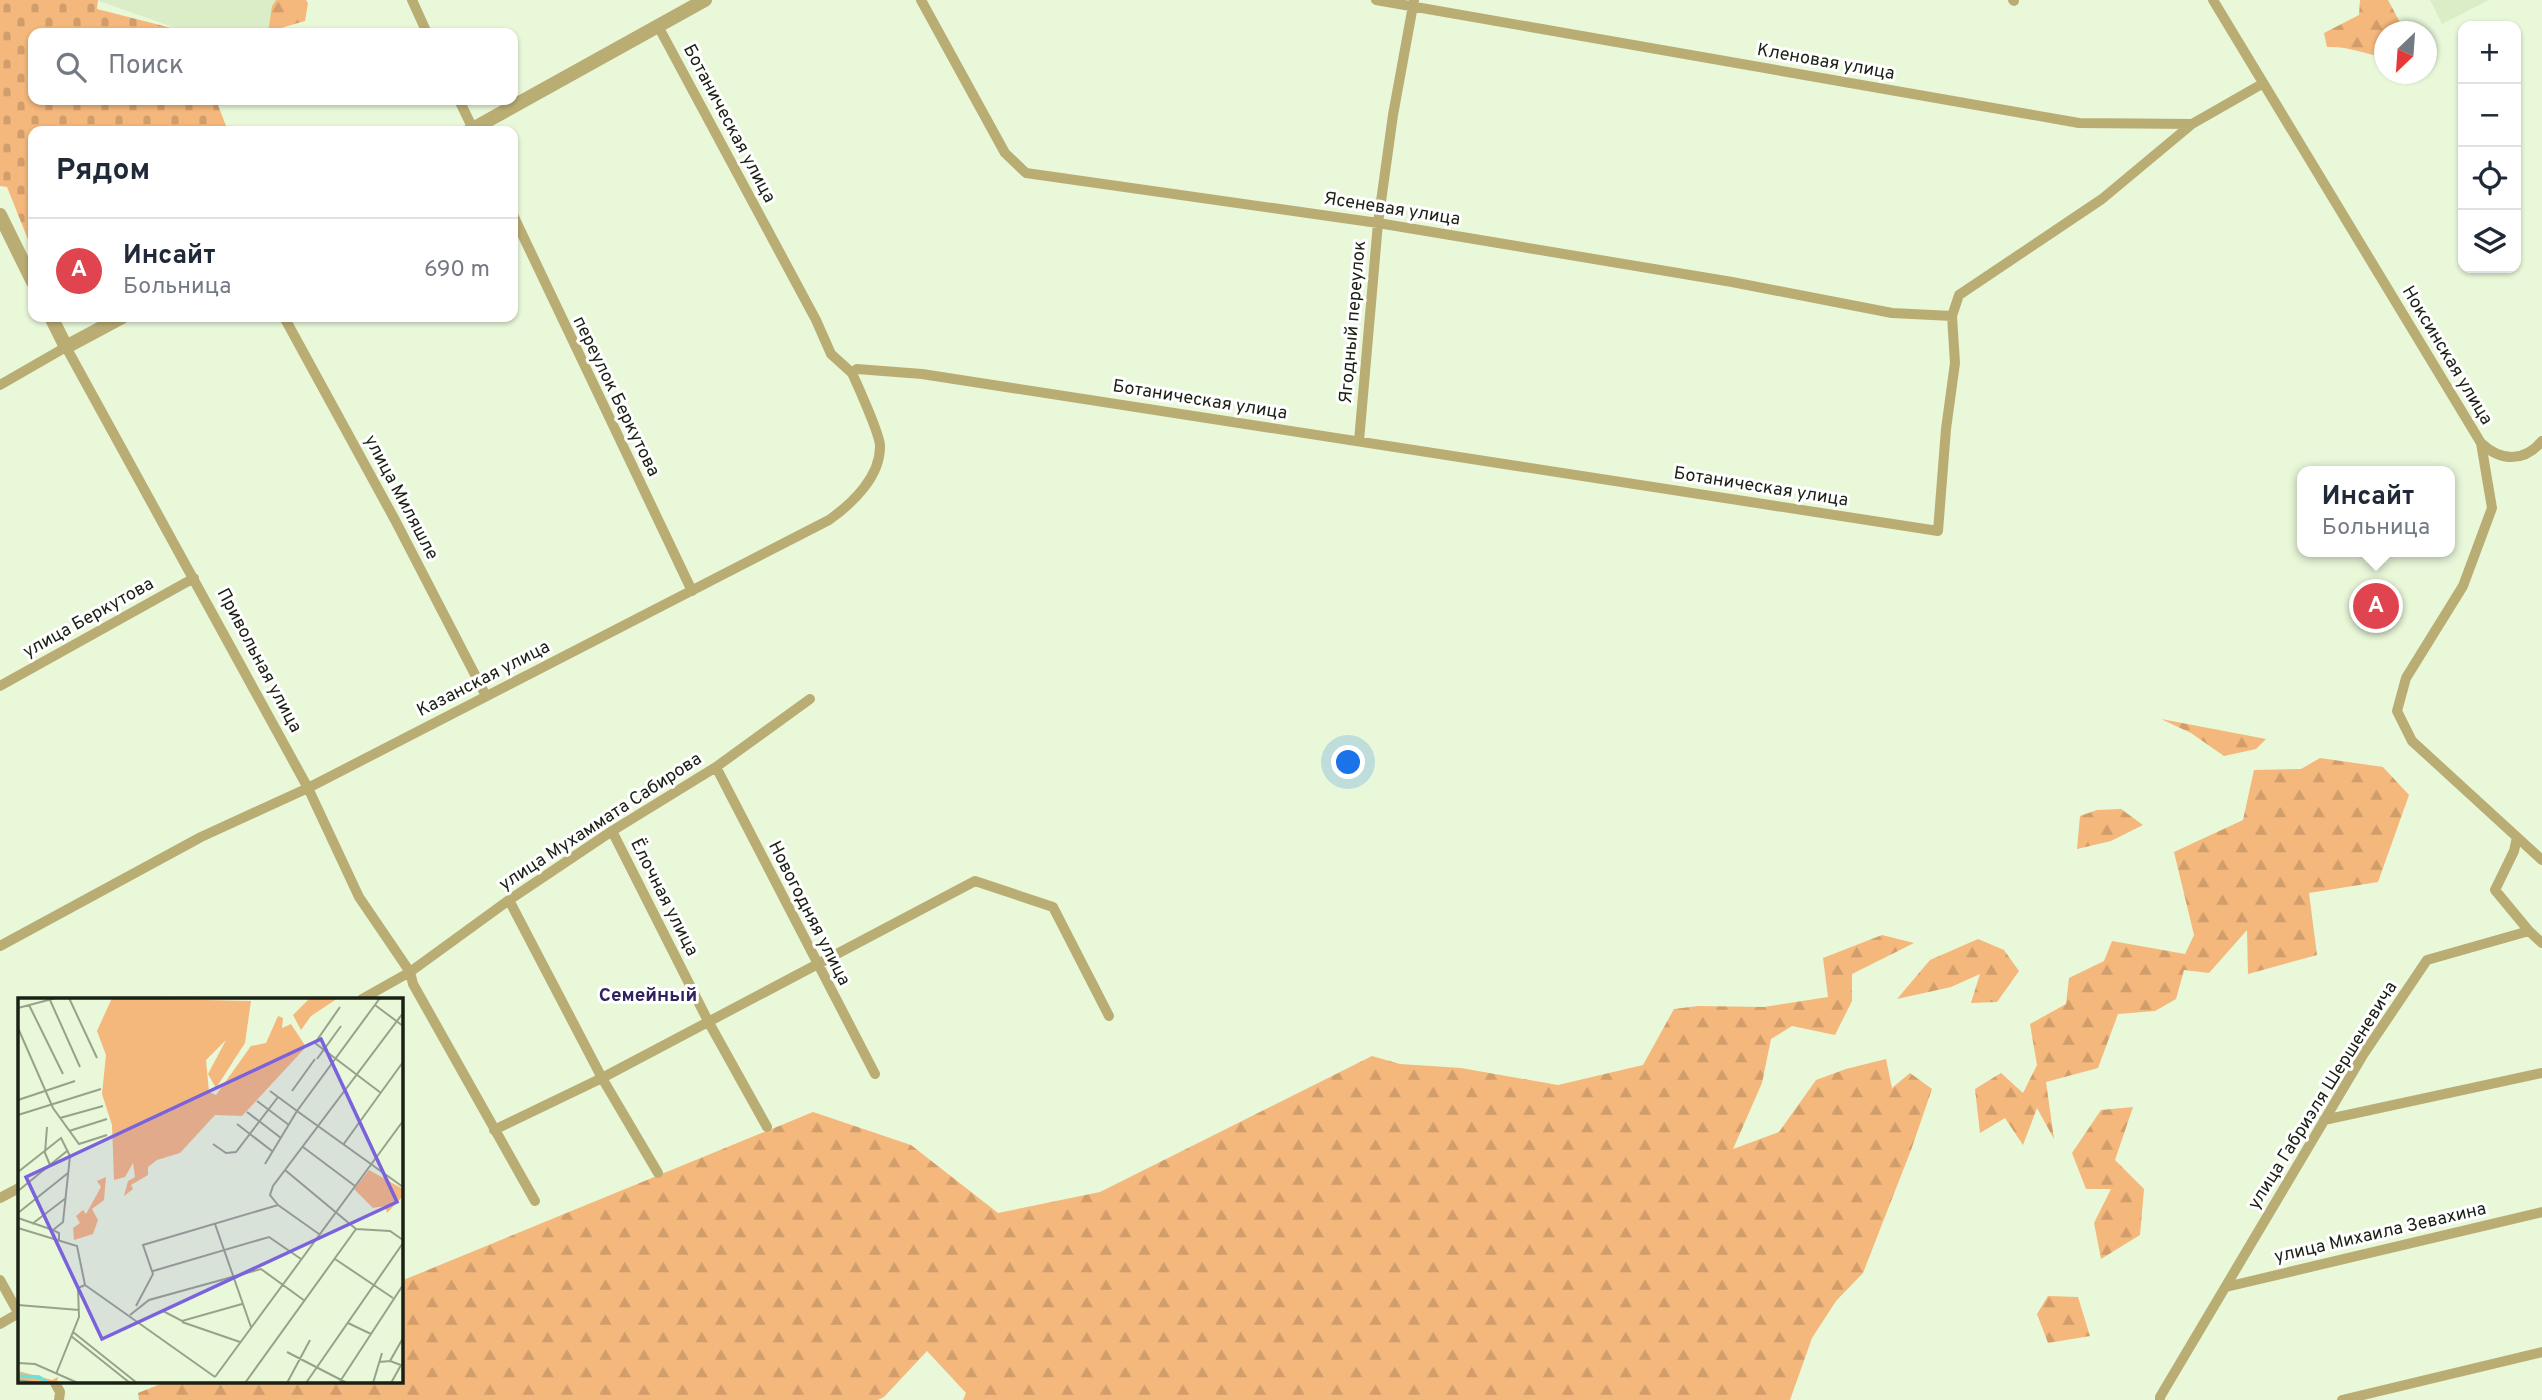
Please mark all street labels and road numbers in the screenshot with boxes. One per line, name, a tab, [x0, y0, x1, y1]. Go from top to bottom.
street label: Кленовая улица	[1755, 39, 1896, 86]
street label: Ботаническая улица	[677, 40, 780, 207]
street label: Ясеневая улица	[1322, 187, 1462, 232]
street label: Ягодный переулок	[1335, 240, 1372, 405]
street label: Ноксинская улица	[2396, 282, 2497, 430]
street label: переулок Беркутова	[567, 313, 664, 481]
street label: Ботаническая улица	[1111, 375, 1289, 426]
street label: улица Миляшле	[358, 431, 443, 564]
street label: Ботаническая улица	[1672, 462, 1850, 513]
street label: улица Беркутова	[19, 573, 158, 664]
street label: Привольная улица	[211, 585, 306, 737]
street label: Казанская улица	[413, 636, 554, 723]
street label: улица Мухаммата Сабирова	[495, 748, 707, 897]
street label: Ёлочная улица	[624, 834, 705, 960]
street label: Новогодняя улица	[762, 837, 855, 990]
street label: улица Габриэля Шершеневича	[2243, 977, 2403, 1214]
street label: улица Михаила Зевахина	[2272, 1198, 2489, 1269]

